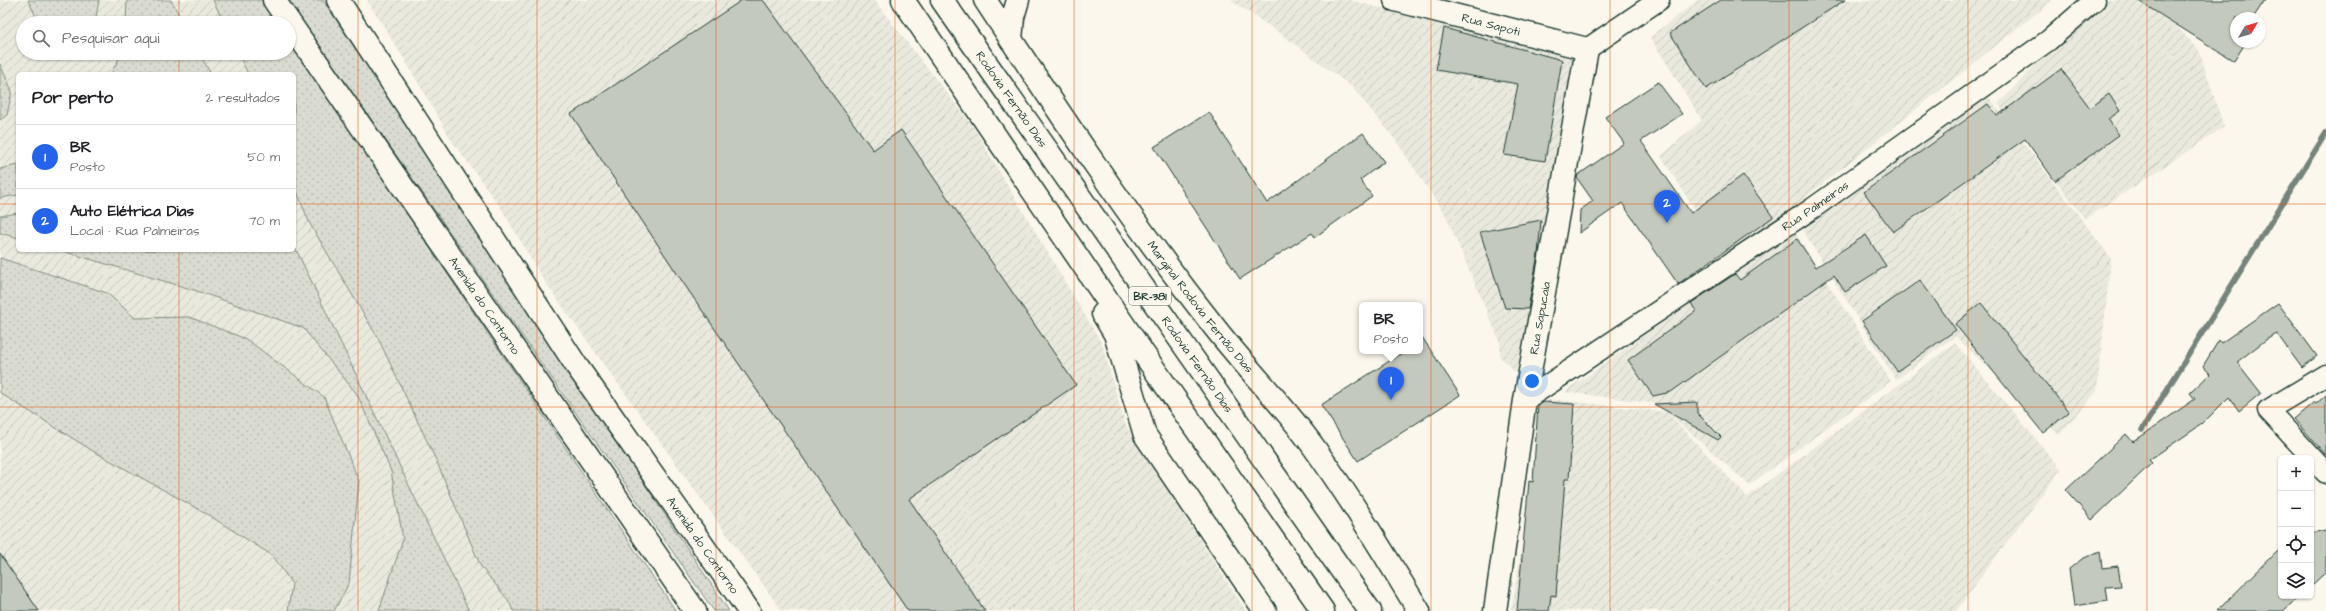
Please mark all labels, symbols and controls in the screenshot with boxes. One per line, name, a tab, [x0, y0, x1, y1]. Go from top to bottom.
street label: Rua Sapoti	[1460, 9, 1522, 41]
north arrow	[2230, 12, 2266, 48]
search box	[16, 16, 296, 60]
icon: search	[30, 27, 52, 49]
text: Pesquisar aqui	[62, 28, 159, 49]
street label: Rodovia Fernão Dias	[971, 48, 1051, 151]
text: Por perto	[32, 86, 113, 110]
text: 2 resultados	[206, 89, 280, 107]
text: BR	[70, 137, 91, 158]
text: 1	[44, 148, 46, 166]
text: 50 m	[247, 148, 280, 166]
text: Posto	[70, 158, 105, 176]
street label: Rua Palmeiras	[1779, 177, 1852, 235]
pin: 2	[1654, 190, 1680, 223]
text: Auto Elétrica Dias	[70, 201, 194, 222]
text: 2	[41, 212, 49, 230]
text: 70 m	[248, 212, 280, 230]
text: Local · Rua Palmeiras	[70, 222, 200, 240]
street label: Marginal Rodovia Fernão Dias	[1146, 237, 1258, 375]
street label: Avenida do Contorno	[444, 253, 524, 358]
street label: Rua Sapucaia	[1526, 280, 1555, 356]
road number: BR-381	[1129, 287, 1171, 305]
popup	[1359, 302, 1423, 354]
text: BR	[1374, 309, 1395, 330]
street label: Rodovia Fernão Dias	[1159, 313, 1237, 415]
text: Posto	[1374, 330, 1408, 348]
pin: 1	[1378, 367, 1404, 400]
your location	[1522, 371, 1542, 391]
map controls	[2278, 455, 2314, 599]
button: +	[2278, 455, 2314, 491]
button: −	[2278, 491, 2314, 527]
street label: Avenida do Contorno	[662, 493, 743, 598]
button: locate	[2278, 527, 2314, 563]
button: layers	[2278, 563, 2314, 599]

